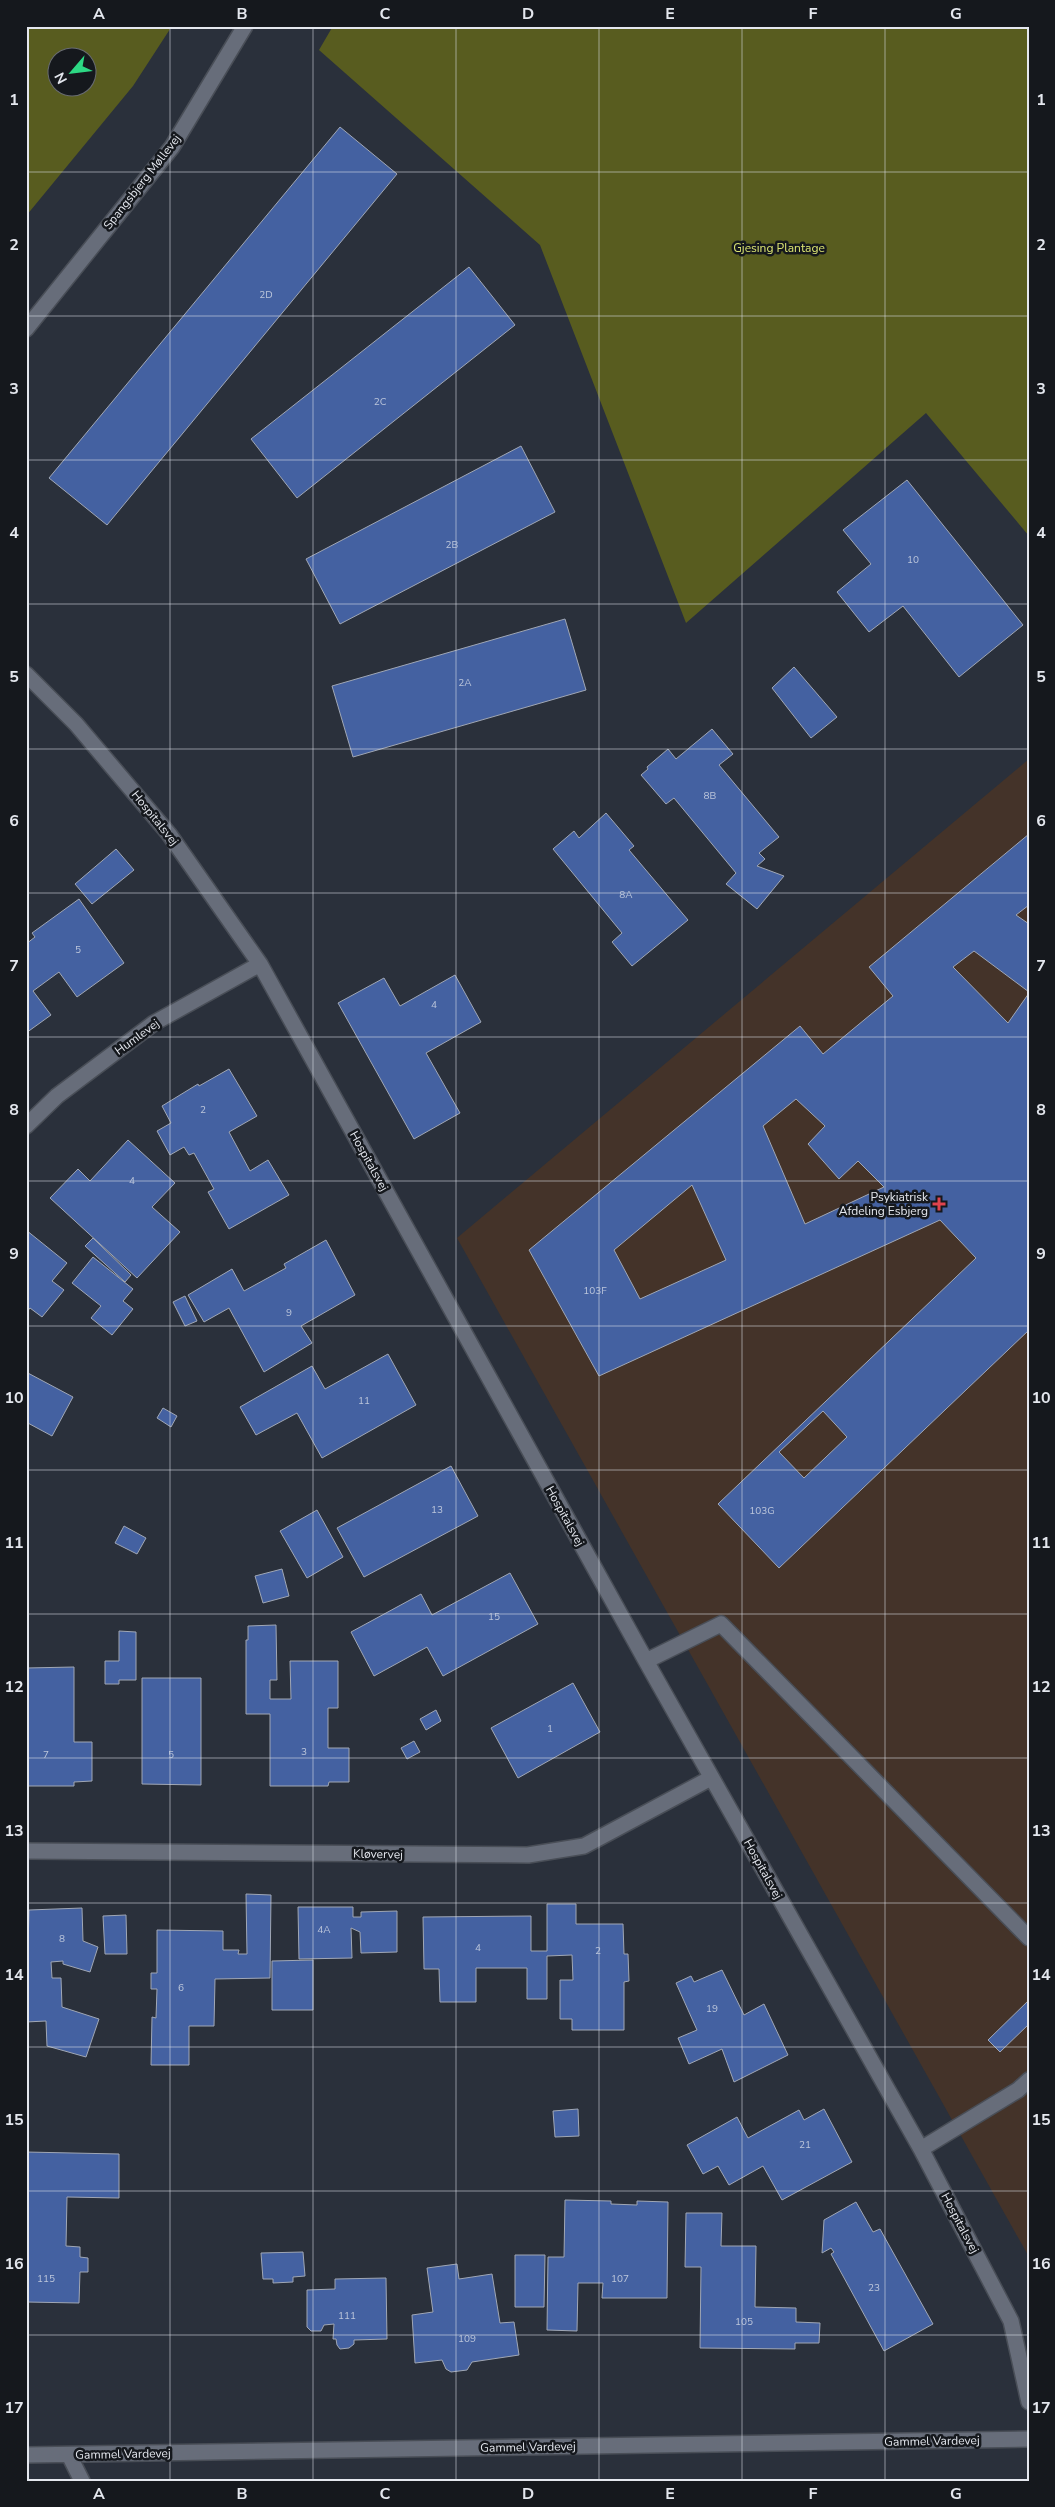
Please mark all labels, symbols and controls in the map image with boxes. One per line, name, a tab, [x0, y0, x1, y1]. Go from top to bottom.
text: A	[93, 3, 105, 25]
text: B	[236, 3, 248, 25]
text: C	[380, 3, 391, 25]
text: D	[522, 3, 534, 25]
text: E	[665, 3, 675, 25]
text: F	[809, 3, 818, 25]
text: G	[950, 3, 962, 25]
north arrow	[48, 48, 98, 98]
text: N	[50, 69, 72, 87]
text: 1	[9, 89, 19, 111]
text: 1	[1036, 89, 1046, 111]
street label: Spangsbjerg Møllevej	[100, 131, 184, 233]
text: 2	[9, 234, 19, 256]
text: 2	[1036, 234, 1046, 256]
park label: Gjesing Plantage	[733, 240, 825, 256]
house number: 2D	[259, 288, 273, 302]
text: 3	[9, 378, 19, 400]
text: 3	[1036, 378, 1046, 400]
house number: 2C	[374, 395, 387, 409]
text: 4	[9, 522, 19, 544]
text: 4	[1036, 522, 1046, 544]
house number: 2B	[446, 538, 459, 552]
house number: 10	[907, 553, 919, 567]
text: 5	[9, 666, 19, 688]
text: 5	[1036, 666, 1046, 688]
house number: 2A	[458, 676, 472, 690]
street label: Hospitalsvej	[128, 787, 182, 849]
house number: 8B	[704, 789, 717, 803]
text: 6	[9, 810, 19, 832]
text: 6	[1036, 810, 1046, 832]
house number: 8A	[619, 888, 633, 902]
house number: 5	[75, 943, 81, 957]
text: 7	[9, 955, 19, 977]
text: 7	[1036, 955, 1046, 977]
house number: 4	[431, 998, 437, 1012]
street label: Humlevej	[112, 1015, 163, 1059]
text: 8	[9, 1099, 19, 1121]
text: 8	[1036, 1099, 1046, 1121]
house number: 2	[200, 1103, 206, 1117]
street label: Hospitalsvej	[346, 1128, 392, 1194]
house number: 4	[129, 1174, 135, 1188]
place label: Psykiatrisk Afdeling Esbjerg	[839, 1189, 929, 1219]
marker: Psykiatrisk Afdeling Esbjerg	[932, 1197, 946, 1211]
text: 9	[9, 1243, 19, 1265]
text: 9	[1036, 1243, 1046, 1265]
house number: 103F	[583, 1284, 607, 1298]
house number: 9	[286, 1306, 292, 1320]
text: 10	[4, 1387, 24, 1409]
text: 10	[1031, 1387, 1051, 1409]
house number: 11	[358, 1394, 370, 1408]
street label: Hospitalsvej	[542, 1483, 588, 1549]
house number: 13	[431, 1503, 443, 1517]
house number: 103G	[749, 1504, 775, 1518]
text: 11	[4, 1532, 24, 1554]
text: 11	[1031, 1532, 1051, 1554]
house number: 15	[488, 1610, 500, 1624]
text: 12	[4, 1676, 24, 1698]
text: 12	[1031, 1676, 1051, 1698]
house number: 1	[547, 1722, 553, 1736]
house number: 3	[301, 1745, 307, 1759]
house number: 7	[43, 1748, 49, 1762]
house number: 5	[168, 1748, 174, 1762]
text: 13	[4, 1820, 24, 1842]
text: 13	[1031, 1820, 1051, 1842]
street label: Hospitalsvej	[740, 1836, 786, 1902]
street label: Kløvervej	[353, 1846, 403, 1862]
house number: 4A	[317, 1923, 331, 1937]
house number: 8	[59, 1932, 65, 1946]
house number: 4	[475, 1941, 481, 1955]
house number: 2	[595, 1944, 601, 1958]
text: 14	[4, 1964, 24, 1986]
text: 14	[1031, 1964, 1051, 1986]
house number: 6	[178, 1981, 184, 1995]
house number: 19	[706, 2002, 718, 2016]
text: 15	[4, 2109, 24, 2131]
text: 15	[1031, 2109, 1051, 2131]
house number: 21	[799, 2138, 811, 2152]
street label: Hospitalsvej	[937, 2190, 983, 2256]
text: 16	[4, 2253, 24, 2275]
text: 16	[1031, 2253, 1051, 2275]
house number: 115	[37, 2272, 55, 2286]
house number: 107	[611, 2272, 629, 2286]
house number: 23	[868, 2281, 880, 2295]
house number: 111	[338, 2309, 356, 2323]
house number: 105	[735, 2315, 753, 2329]
house number: 109	[458, 2332, 476, 2346]
text: 17	[4, 2397, 24, 2419]
text: 17	[1031, 2397, 1051, 2419]
street label: Gammel Vardevej	[884, 2432, 980, 2450]
street label: Gammel Vardevej	[480, 2438, 576, 2456]
street label: Gammel Vardevej	[75, 2445, 171, 2463]
text: A	[93, 2483, 105, 2505]
text: B	[236, 2483, 248, 2505]
text: C	[380, 2483, 391, 2505]
text: D	[522, 2483, 534, 2505]
text: E	[665, 2483, 675, 2505]
text: F	[809, 2483, 818, 2505]
text: G	[950, 2483, 962, 2505]

